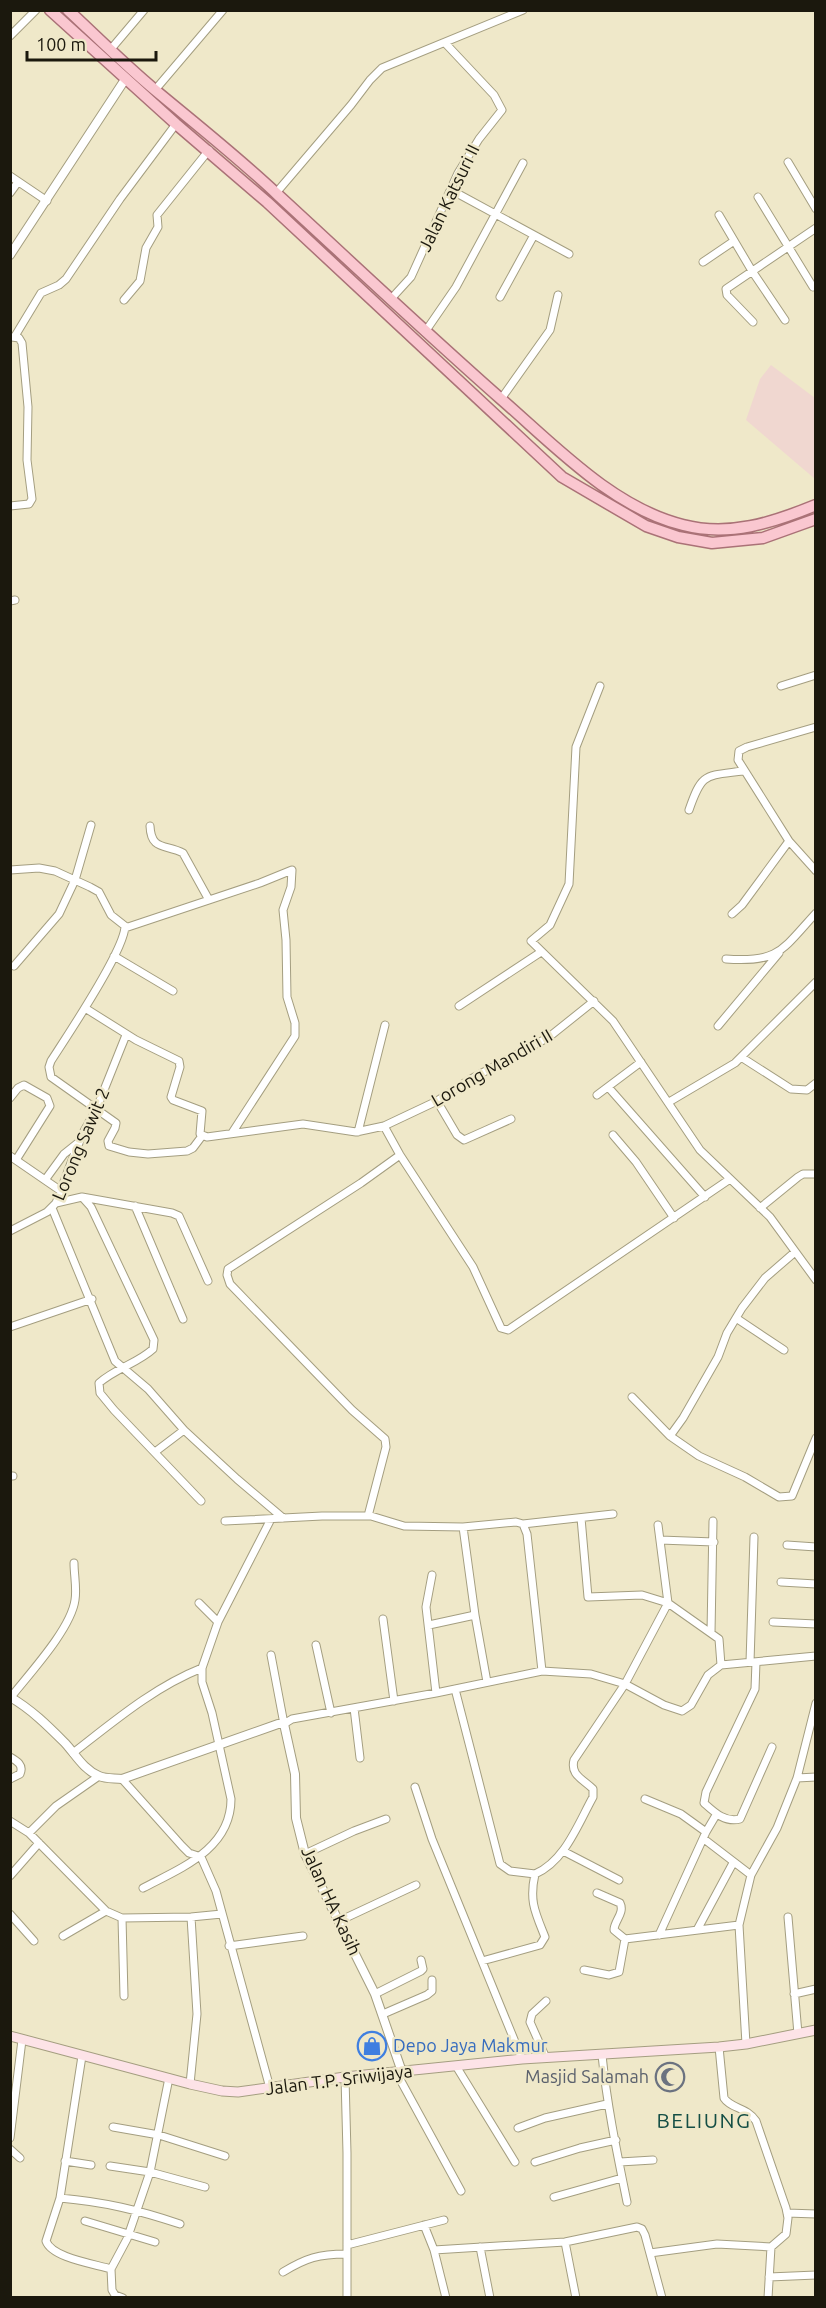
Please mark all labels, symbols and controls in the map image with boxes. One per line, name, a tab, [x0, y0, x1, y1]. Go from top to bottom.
scale bar	[27, 24, 156, 62]
text: 100 m	[36, 34, 86, 54]
street label: Jalan Katsuri II	[414, 141, 483, 254]
street label: Lorong Mandiri II	[427, 1024, 556, 1110]
street label: Lorong Sawit 2	[47, 1084, 113, 1203]
street label: Jalan HA Kasih	[298, 1843, 366, 1958]
shop icon: Depo Jaya Makmur	[356, 2030, 388, 2062]
place label: Depo Jaya Makmur	[393, 2035, 548, 2055]
street label: Jalan T.P. Sriwijaya	[264, 2060, 414, 2098]
mosque icon: Masjid Salamah	[654, 2061, 686, 2093]
place label: Masjid Salamah	[525, 2066, 649, 2086]
district label: BELIUNG	[657, 2108, 751, 2132]

